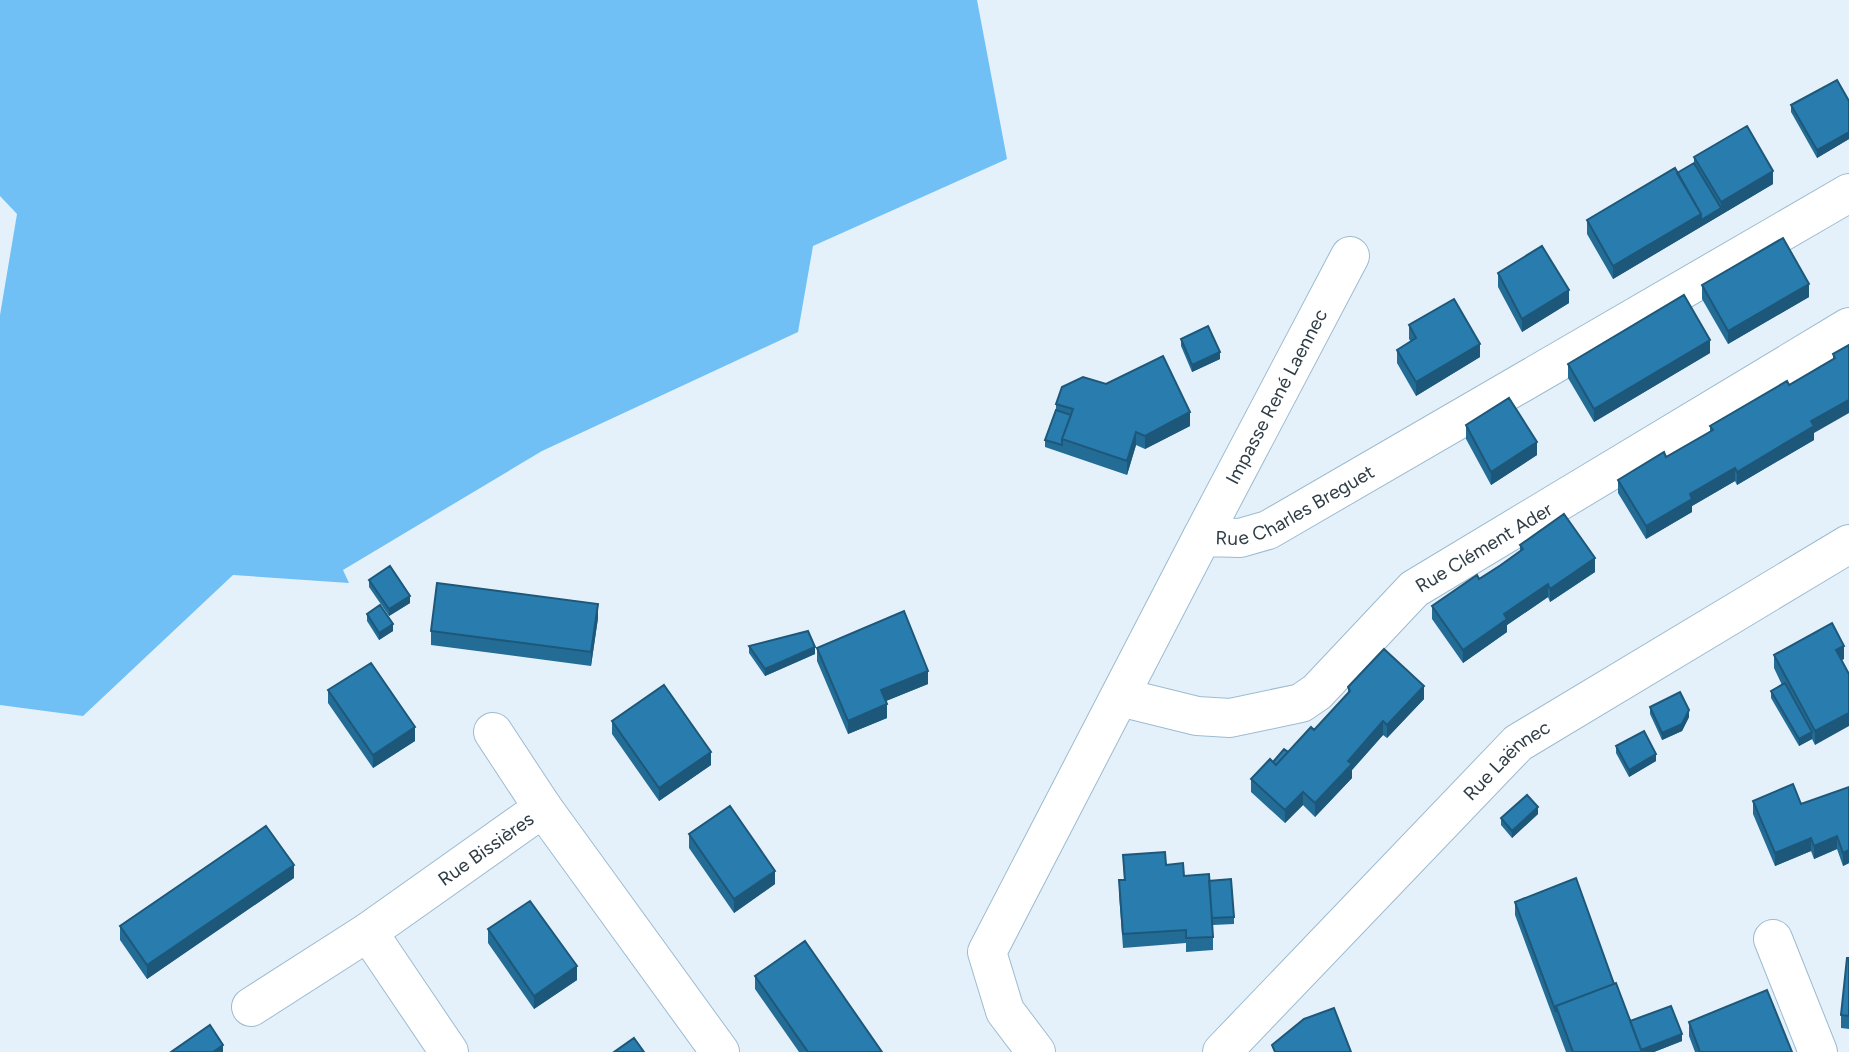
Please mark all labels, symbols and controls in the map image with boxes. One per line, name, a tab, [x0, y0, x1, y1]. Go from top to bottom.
street label: Impasse René Laennec	[1221, 305, 1332, 488]
street label: Rue Charles Breguet	[1215, 460, 1378, 550]
street label: Rue Clément Ader	[1411, 497, 1557, 597]
street label: Rue Laënnec	[1458, 715, 1554, 805]
street label: Rue Bissières	[433, 807, 538, 890]

